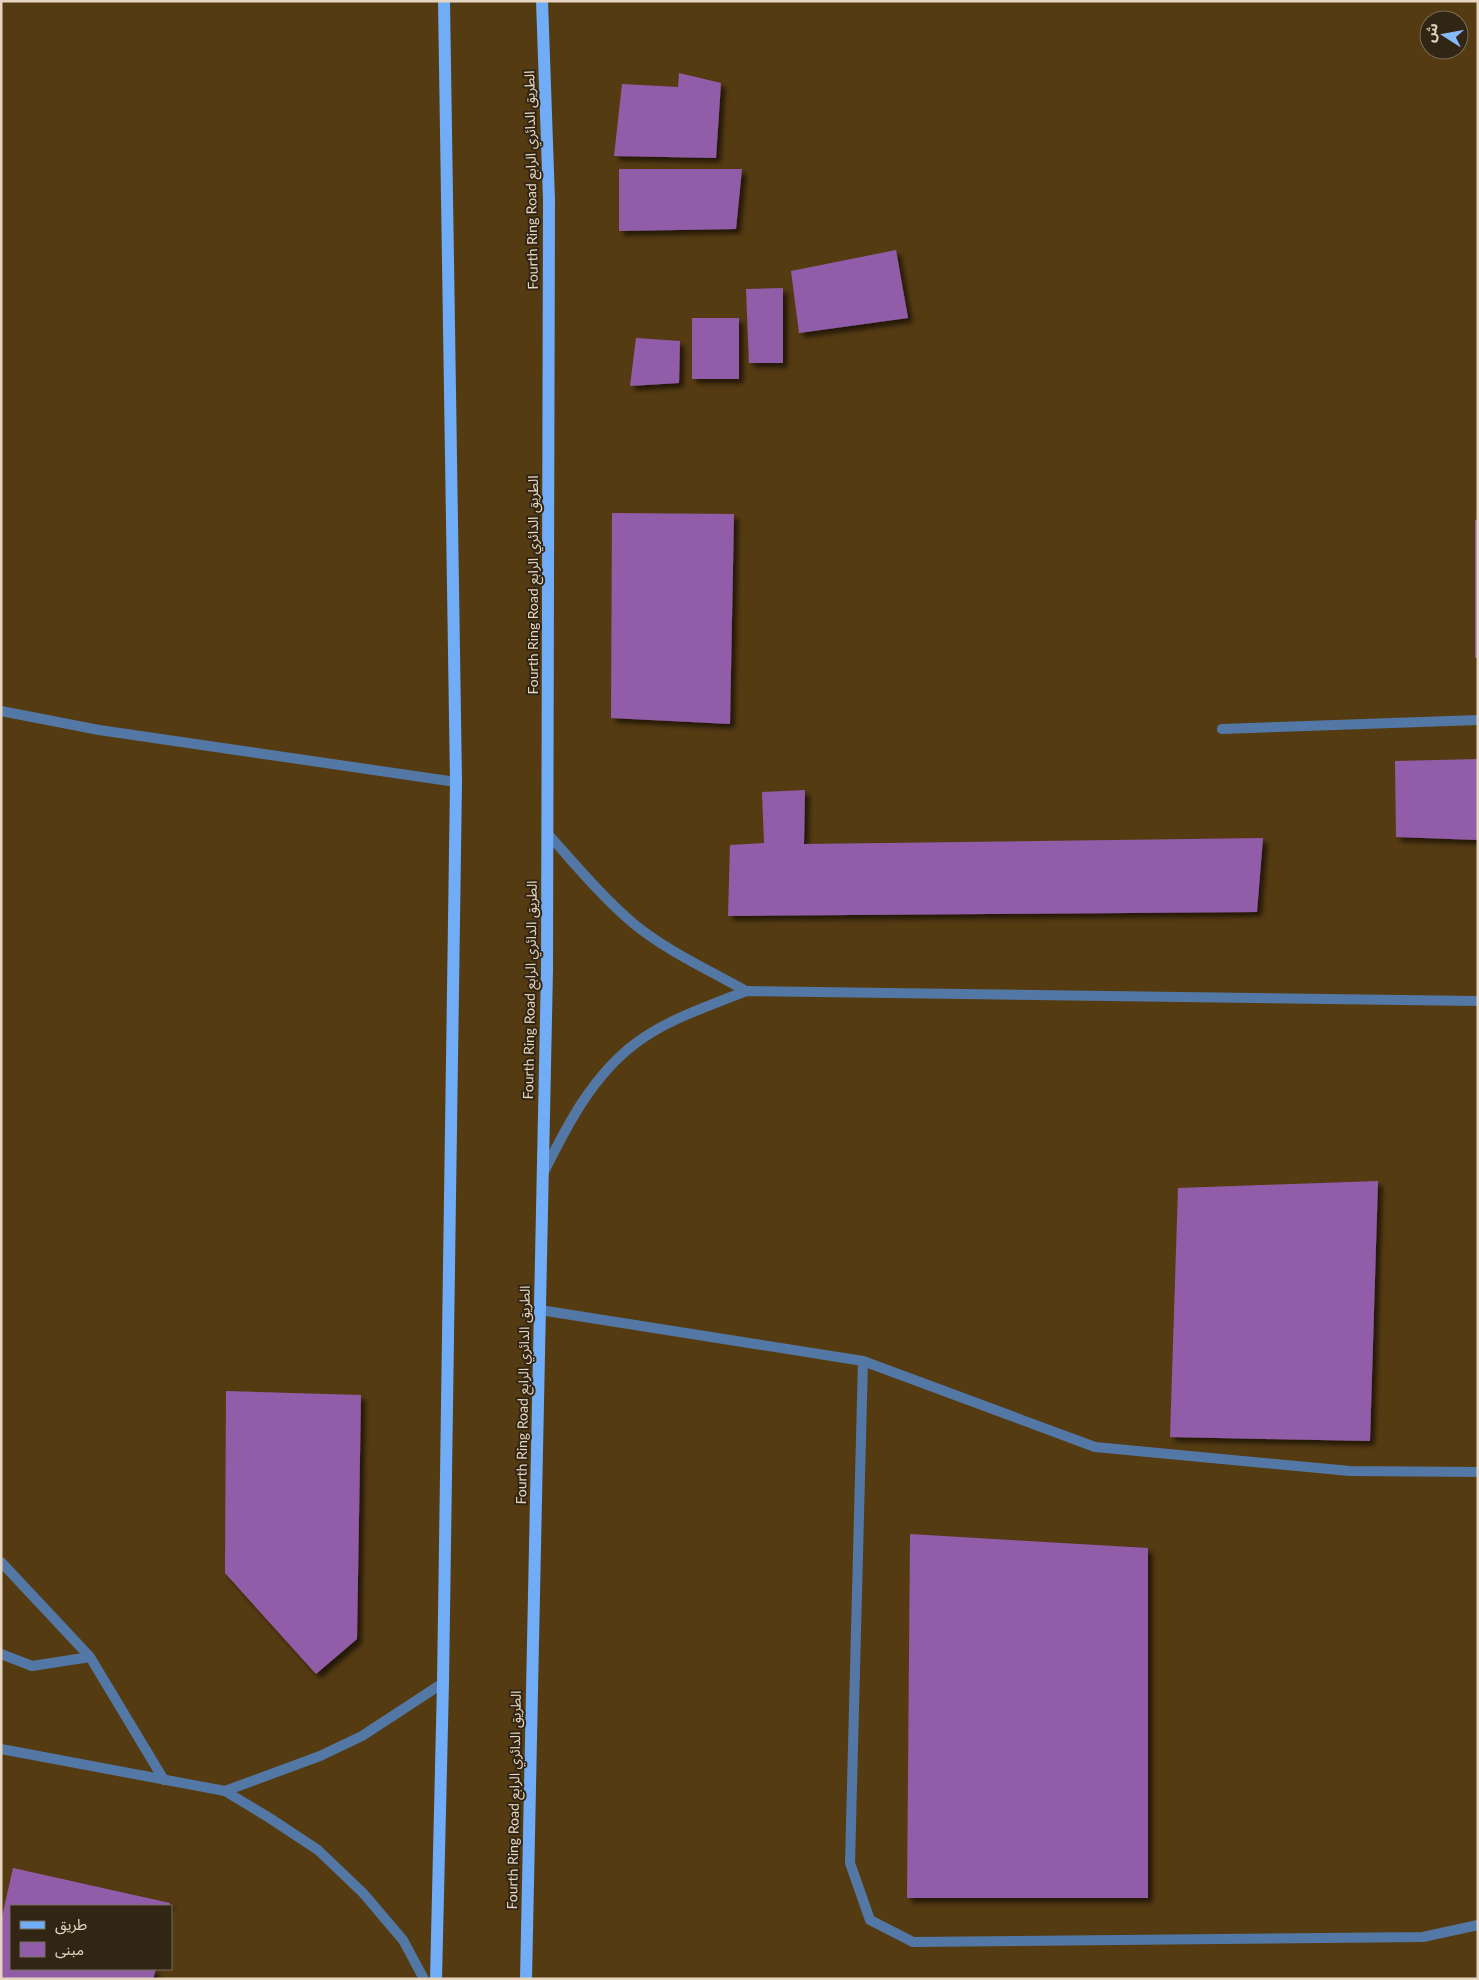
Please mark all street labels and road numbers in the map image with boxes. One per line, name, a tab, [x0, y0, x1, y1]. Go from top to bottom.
street label: Fourth Ring Road الطريق الدائري الرابع	[520, 70, 544, 290]
street label: Fourth Ring Road الطريق الدائري الرابع	[524, 475, 544, 695]
street label: Fourth Ring Road الطريق الدائري الرابع	[519, 880, 543, 1100]
street label: Fourth Ring Road الطريق الدائري الرابع	[512, 1285, 536, 1505]
street label: Fourth Ring Road الطريق الدائري الرابع	[503, 1690, 527, 1910]

